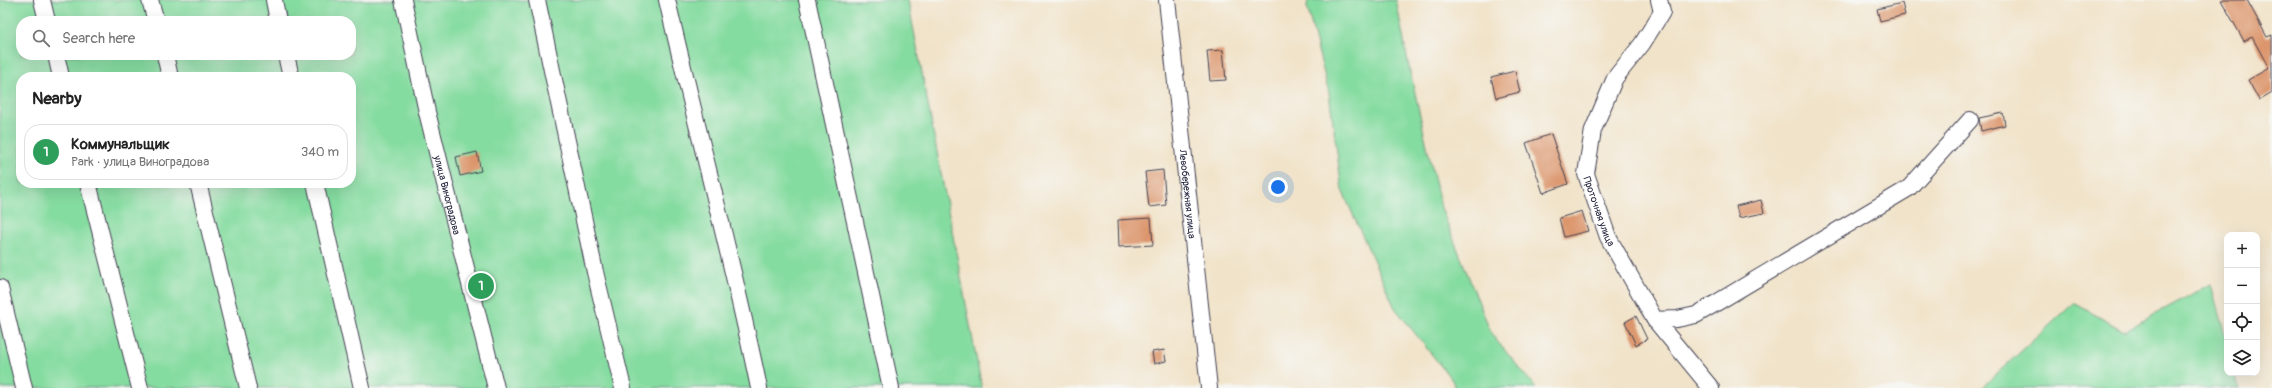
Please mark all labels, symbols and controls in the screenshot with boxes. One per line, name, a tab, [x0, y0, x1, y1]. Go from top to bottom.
search box	[16, 16, 356, 60]
icon: search	[30, 27, 52, 49]
text: Search here	[62, 29, 135, 48]
text: Nearby	[32, 88, 81, 109]
text: Коммунальщик	[71, 135, 170, 154]
text: 1	[43, 144, 49, 160]
text: 340 m	[301, 144, 339, 160]
street label: Левобережная улица	[1176, 148, 1198, 239]
street label: улица Виноградова	[431, 153, 463, 236]
text: Park · улица Виноградова	[71, 154, 209, 170]
street label: Проточная улица	[1580, 175, 1617, 249]
your location	[1268, 177, 1288, 197]
map controls	[2224, 232, 2260, 376]
button: +	[2224, 232, 2260, 268]
button: −	[2224, 268, 2260, 304]
pin: 1	[468, 271, 494, 301]
button: locate	[2224, 304, 2260, 340]
button: layers	[2224, 340, 2260, 376]

